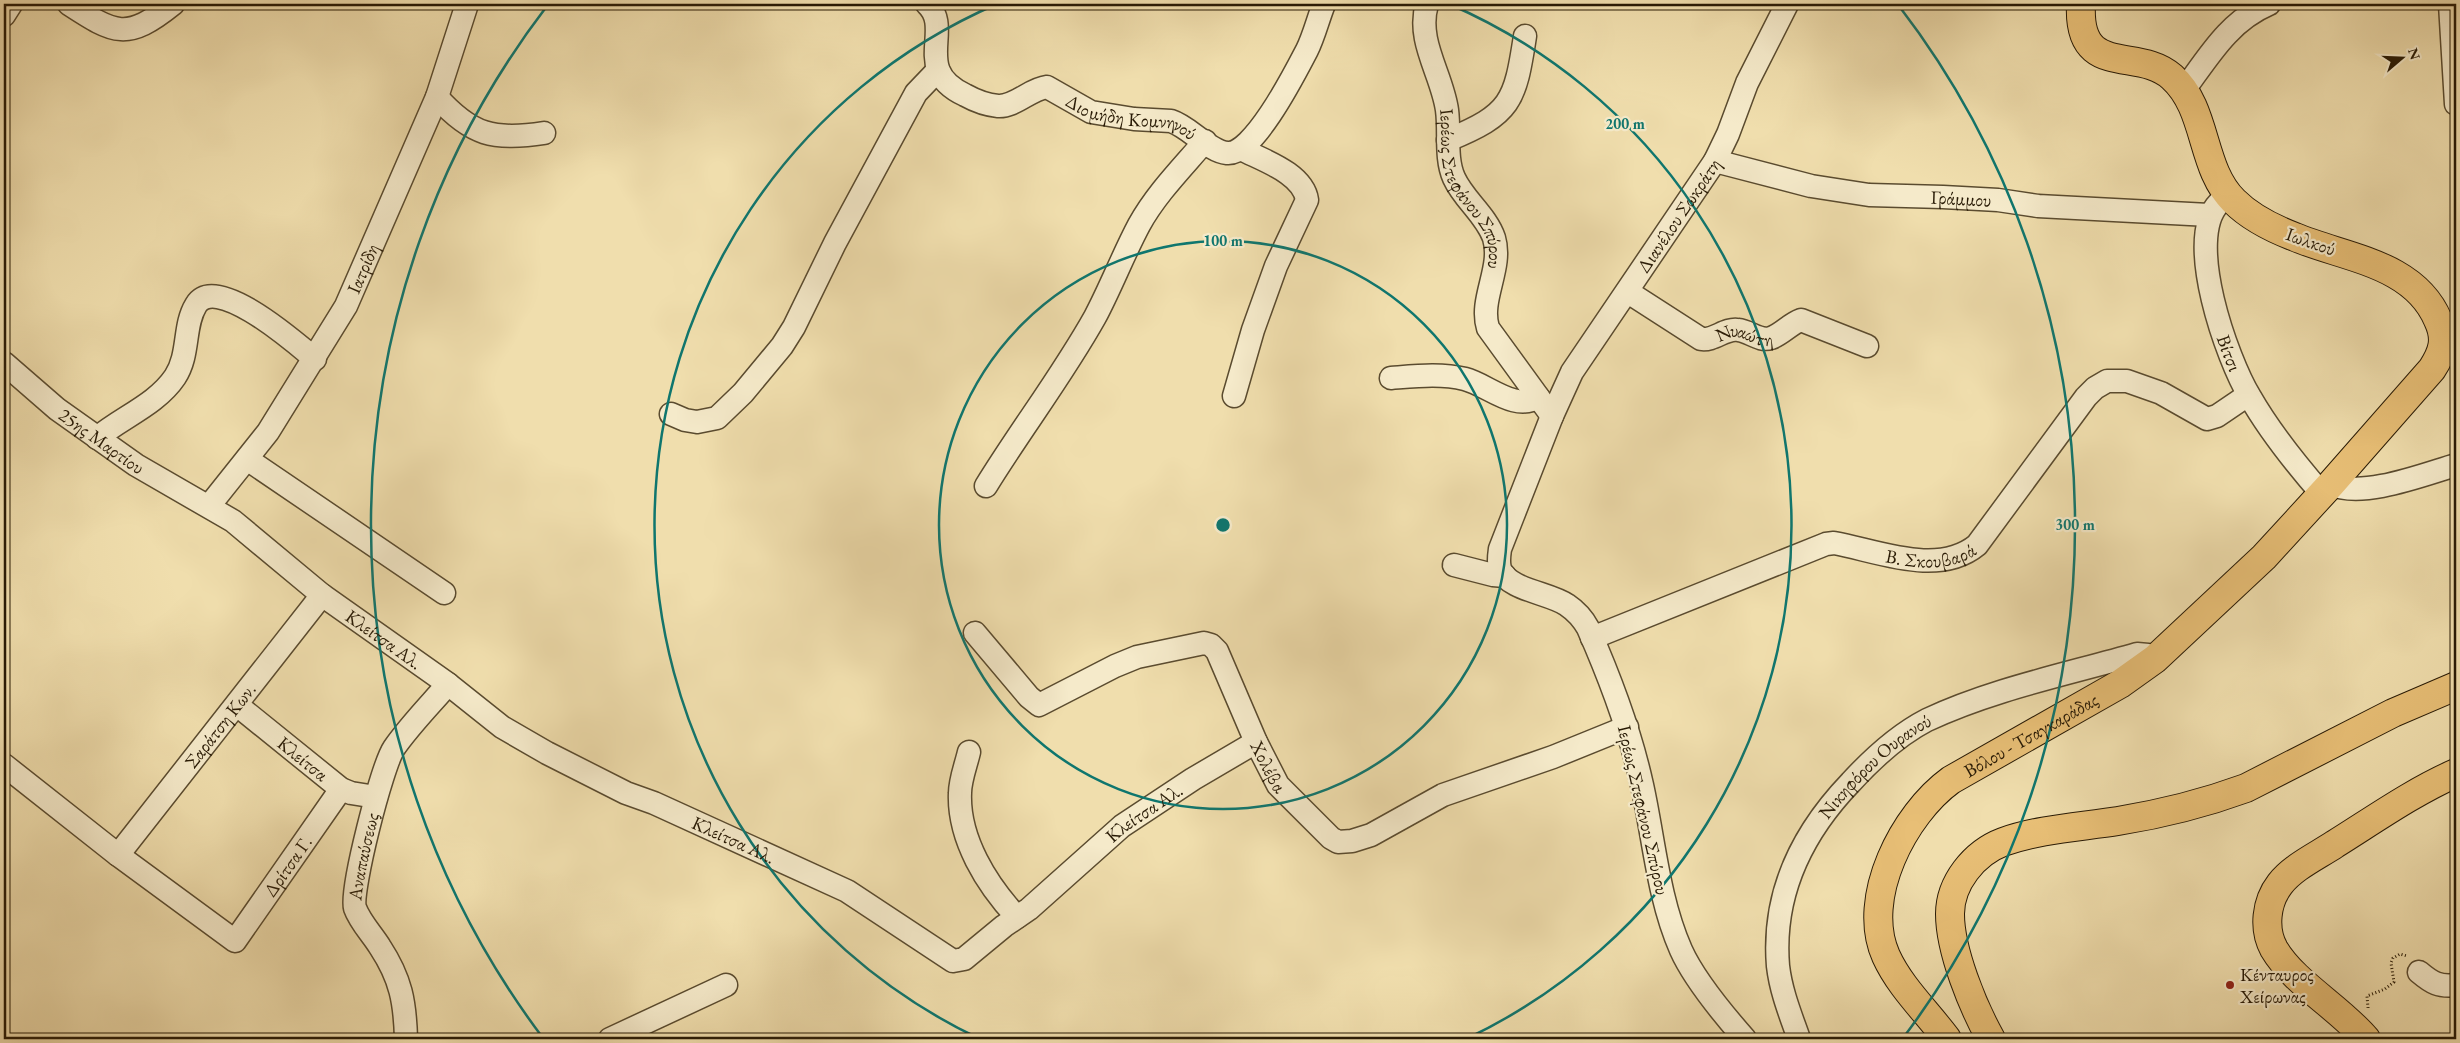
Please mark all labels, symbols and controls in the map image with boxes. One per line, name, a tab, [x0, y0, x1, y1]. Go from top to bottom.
north arrow	[2378, 32, 2428, 82]
text: N	[2404, 45, 2425, 63]
street label: Διομήδη Κομνηνού	[1061, 88, 1202, 146]
street label: Ιερέως Στεφάνου Σπύρου	[1434, 107, 1508, 271]
text: 200 m	[1605, 114, 1645, 133]
street label: Διανέλου Σωκράτη	[1631, 153, 1726, 278]
street label: Γράμμου	[1930, 185, 1992, 213]
street label: Ιωλκού	[2283, 221, 2339, 262]
text: 100 m	[1203, 231, 1243, 250]
street label: Ιατρίδη	[341, 240, 385, 297]
street label: Νυαώτη	[1711, 318, 1774, 352]
street label: Βίτσι	[2211, 331, 2248, 376]
street label: 25ης Μαρτίου	[54, 402, 149, 480]
text: 300 m	[2055, 515, 2095, 534]
centre of rings	[1214, 516, 1232, 534]
street label: Β. Σκουβαρά	[1884, 537, 1981, 574]
street label: Κλείτσα Αλ.	[341, 604, 427, 675]
street label: Σαράτση Κων.	[179, 678, 262, 773]
street label: Βόλου - Τσαγκαράδας	[1959, 687, 2103, 783]
street label: Νικηφόρου Ουρανού	[1813, 708, 1936, 824]
street label: Ιερέως Στεφάνου Σπύρου	[1612, 723, 1675, 897]
street label: Κλείτσα	[272, 731, 334, 787]
street label: Χολέβα	[1244, 735, 1291, 799]
street label: Κλείτσα Αλ.	[1100, 777, 1187, 848]
street label: Αναπαύσεως	[342, 810, 385, 903]
street label: Κλείτσα Αλ.	[688, 810, 779, 870]
street label: Δρίτσα Γ.	[258, 831, 318, 902]
place label: Κένταυρος Χείρωνας	[2239, 962, 2314, 1009]
marker: Κένταυρος Χείρωνας	[2224, 979, 2236, 991]

